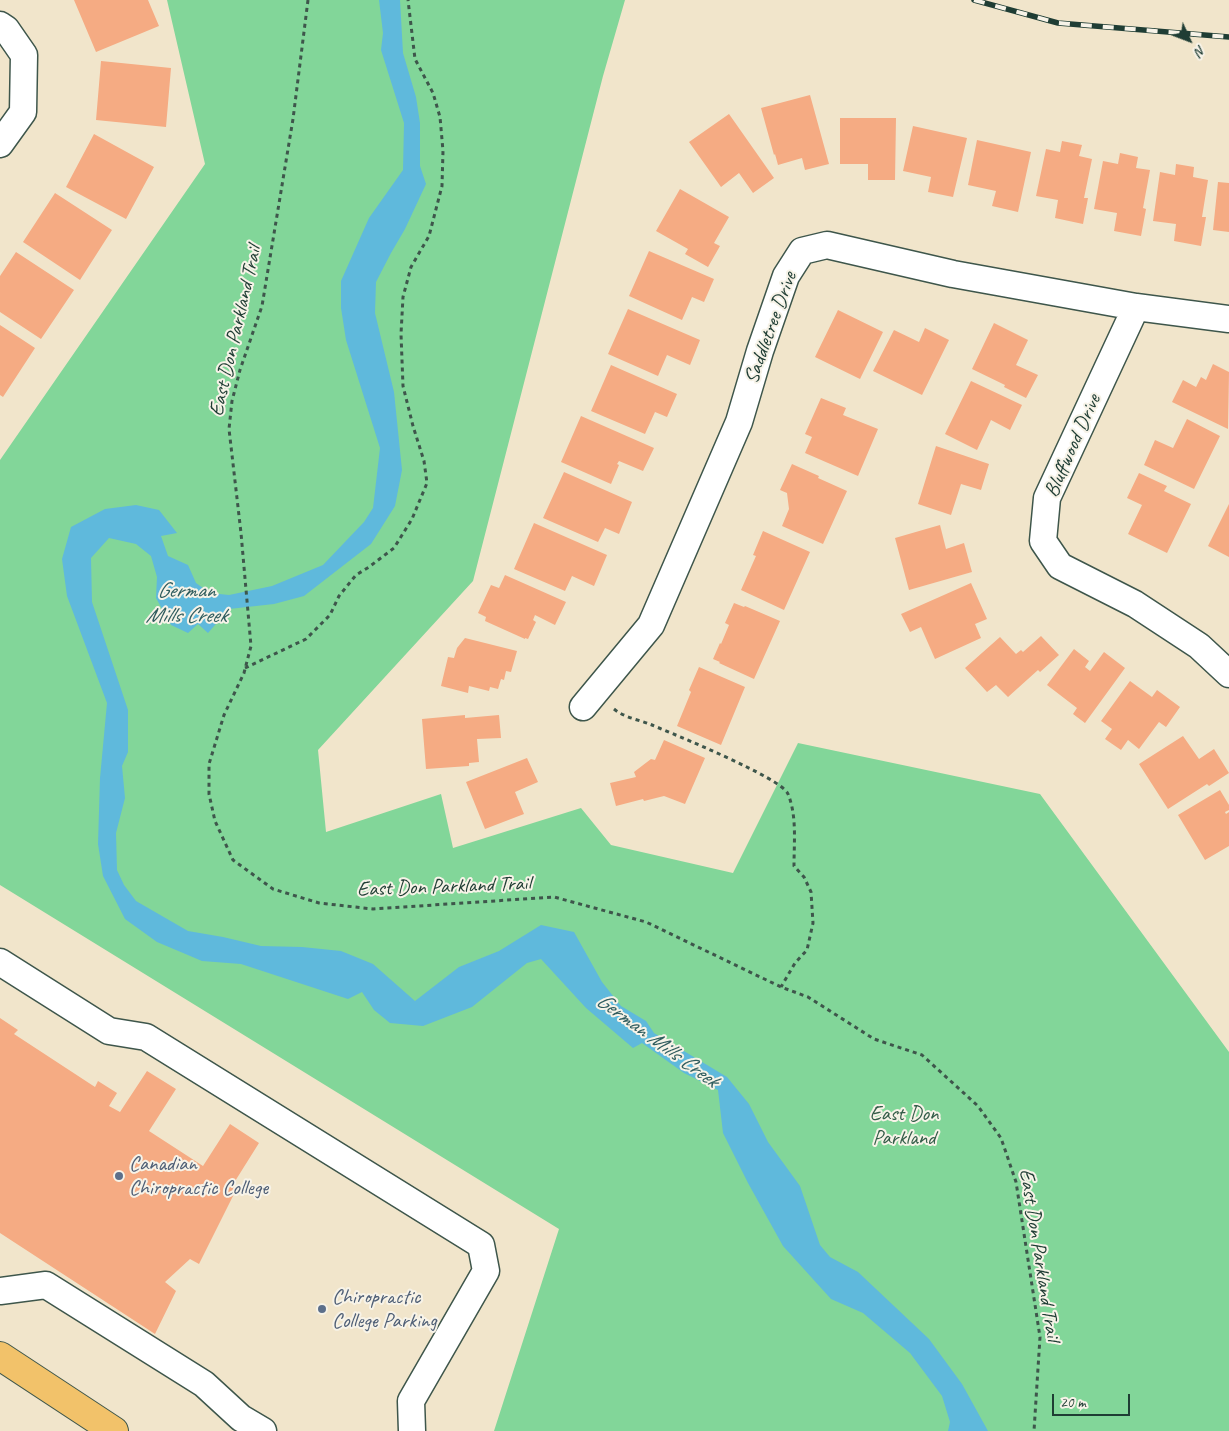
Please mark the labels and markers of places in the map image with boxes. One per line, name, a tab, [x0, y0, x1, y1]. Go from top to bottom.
place label: Canadian Chiropractic College	[129, 1151, 268, 1201]
marker: Canadian Chiropractic College	[113, 1170, 125, 1182]
place label: Chiropractic College Parking	[332, 1284, 437, 1334]
marker: Chiropractic College Parking	[316, 1303, 328, 1315]

